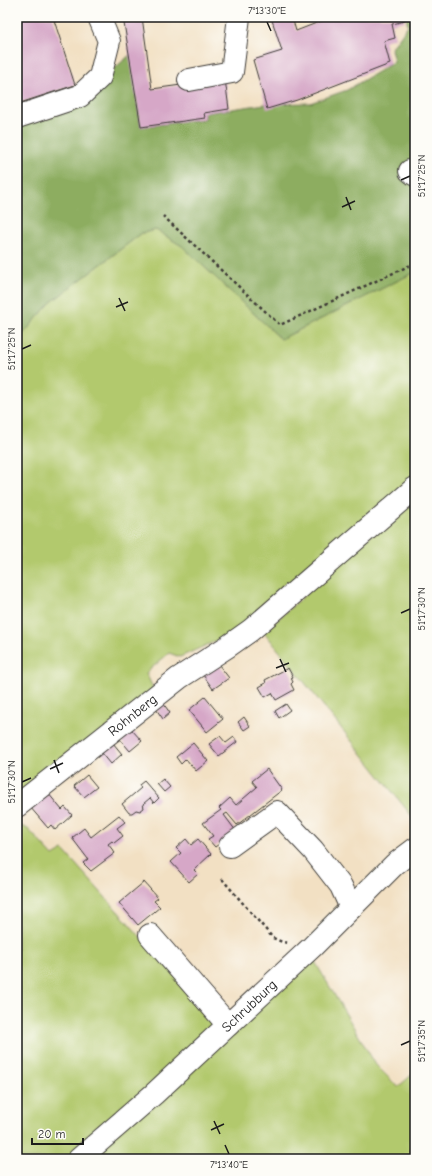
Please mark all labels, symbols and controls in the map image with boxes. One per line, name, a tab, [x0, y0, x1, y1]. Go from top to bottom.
text: 7°13'30"E	[248, 5, 286, 17]
text: 51°17'25"N	[416, 155, 428, 197]
text: 51°17'25"N	[6, 328, 18, 370]
text: 51°17'30"N	[416, 588, 428, 630]
street label: Rohnberg	[104, 690, 160, 739]
text: 51°17'30"N	[6, 761, 18, 803]
street label: Schrubburg	[218, 976, 280, 1035]
text: 51°17'35"N	[416, 1020, 428, 1062]
scale bar	[32, 1120, 83, 1146]
text: 20 m	[38, 1127, 66, 1141]
text: 7°13'40"E	[210, 1159, 248, 1171]

